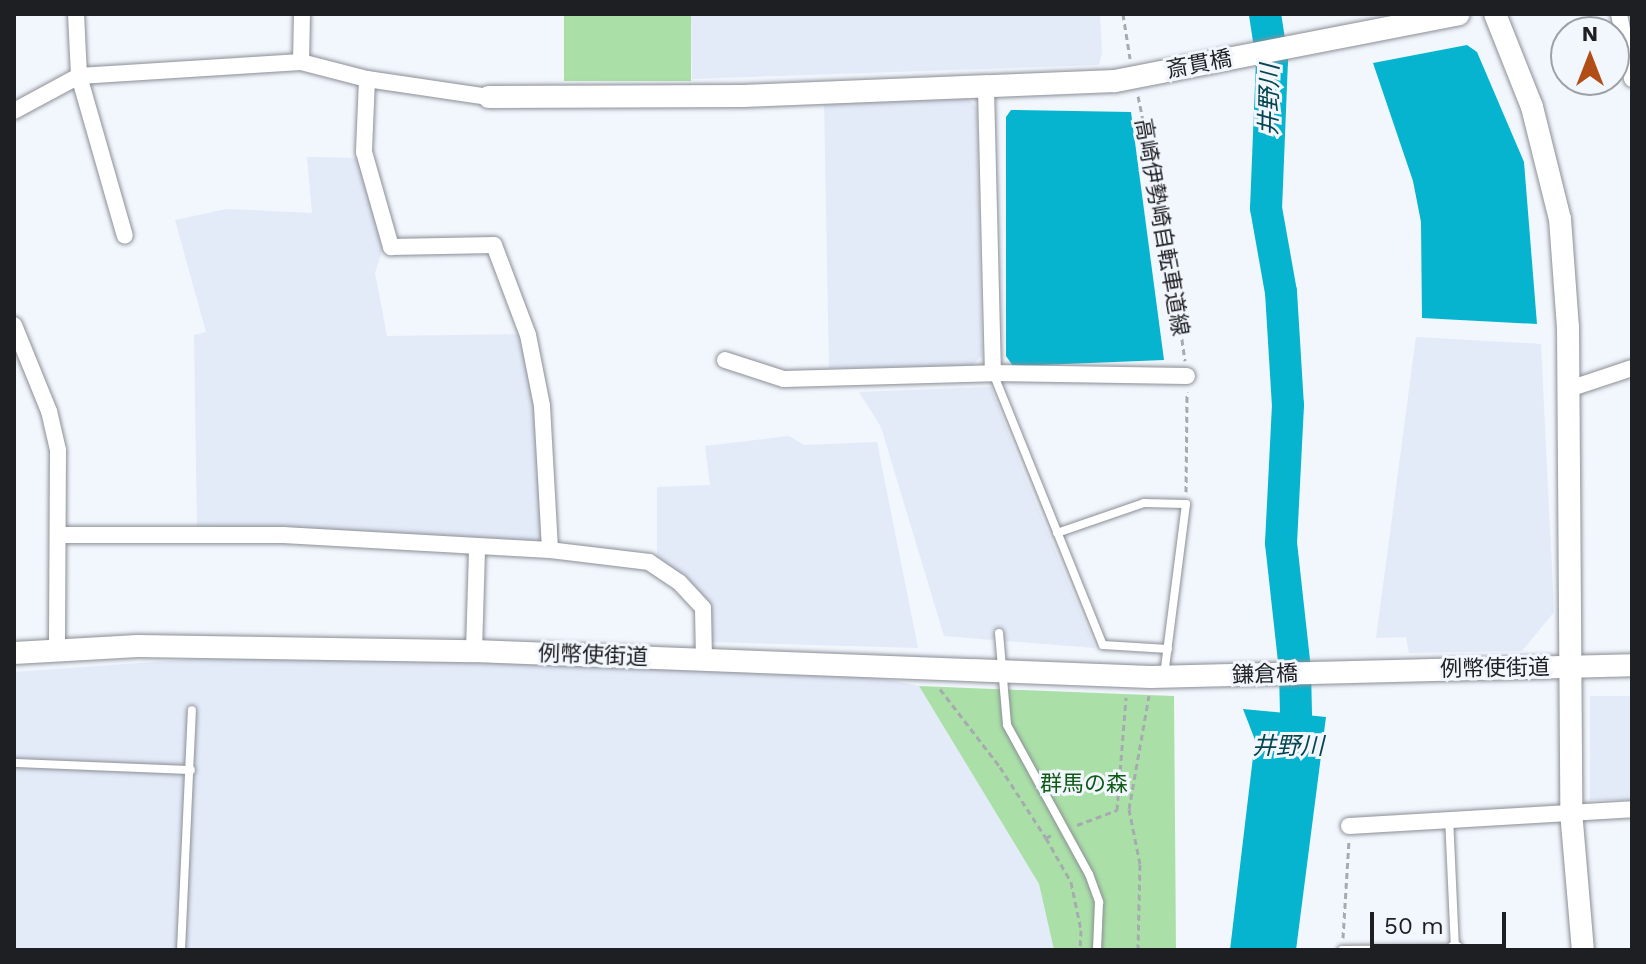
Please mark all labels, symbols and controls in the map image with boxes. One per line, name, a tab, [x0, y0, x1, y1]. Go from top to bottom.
north arrow	[1550, 16, 1630, 96]
text: N	[1582, 21, 1598, 46]
street label: 斎貫橋	[1164, 45, 1234, 83]
water label: 井野川	[1255, 64, 1285, 136]
street label: 高崎伊勢崎自転車道線	[1130, 116, 1194, 338]
street label: 例幣使街道	[538, 640, 648, 670]
street label: 例幣使街道	[1440, 654, 1550, 682]
street label: 鎌倉橋	[1232, 660, 1298, 688]
water label: 井野川	[1252, 733, 1324, 761]
park label: 群馬の森	[1040, 771, 1128, 797]
scale bar	[1374, 896, 1510, 946]
text: 50 m	[1384, 912, 1444, 940]

